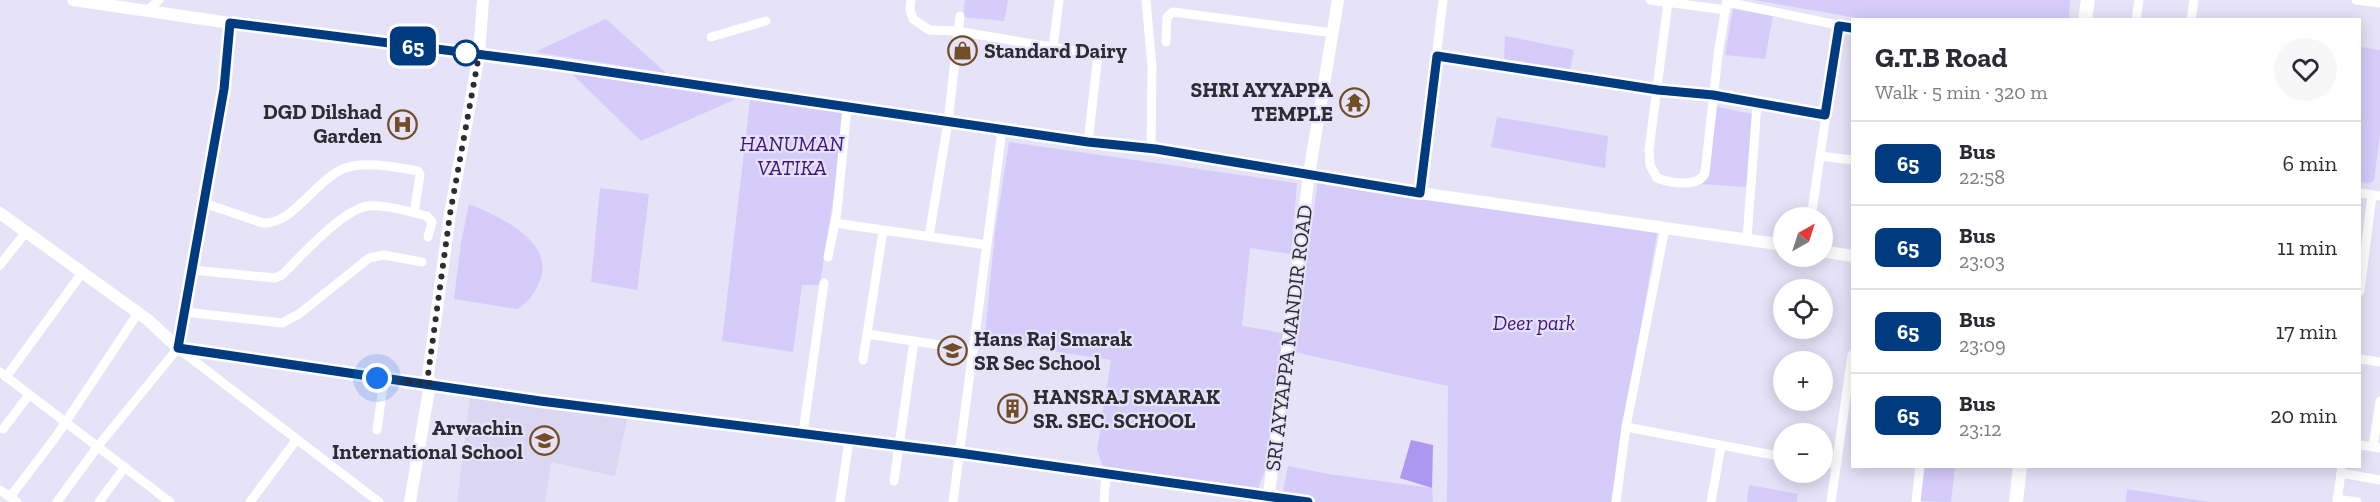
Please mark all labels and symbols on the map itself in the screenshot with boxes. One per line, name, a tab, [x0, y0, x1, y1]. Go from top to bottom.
line badge: 65	[386, 26, 440, 66]
shop icon: Standard Dairy	[947, 35, 979, 67]
place label: Standard Dairy	[984, 38, 1127, 63]
unlabelled marker	[453, 40, 479, 66]
place label: SHRI AYYAPPA TEMPLE	[1191, 77, 1334, 126]
temple icon: SHRI AYYAPPA TEMPLE	[1338, 86, 1370, 118]
place label: DGD Dilshad Garden	[263, 99, 383, 148]
hospital icon: DGD Dilshad Garden	[387, 108, 419, 140]
park label: HANUMAN VATIKA	[740, 131, 845, 180]
street label: SRI AYYAPPA MANDIR ROAD	[1260, 203, 1317, 472]
north arrow	[1773, 207, 1833, 267]
park label: Deer park	[1493, 310, 1575, 335]
place label: Hans Raj Smarak SR Sec School	[974, 326, 1132, 375]
school or university icon: Hans Raj Smarak SR Sec School	[937, 335, 969, 367]
your location	[362, 363, 392, 393]
place label: HANSRAJ SMARAK SR. SEC. SCHOOL	[1033, 384, 1220, 433]
building icon: HANSRAJ SMARAK SR. SEC. SCHOOL	[996, 393, 1028, 425]
place label: Arwachin International School	[332, 415, 524, 464]
school or university icon: Arwachin International School	[528, 424, 560, 456]

